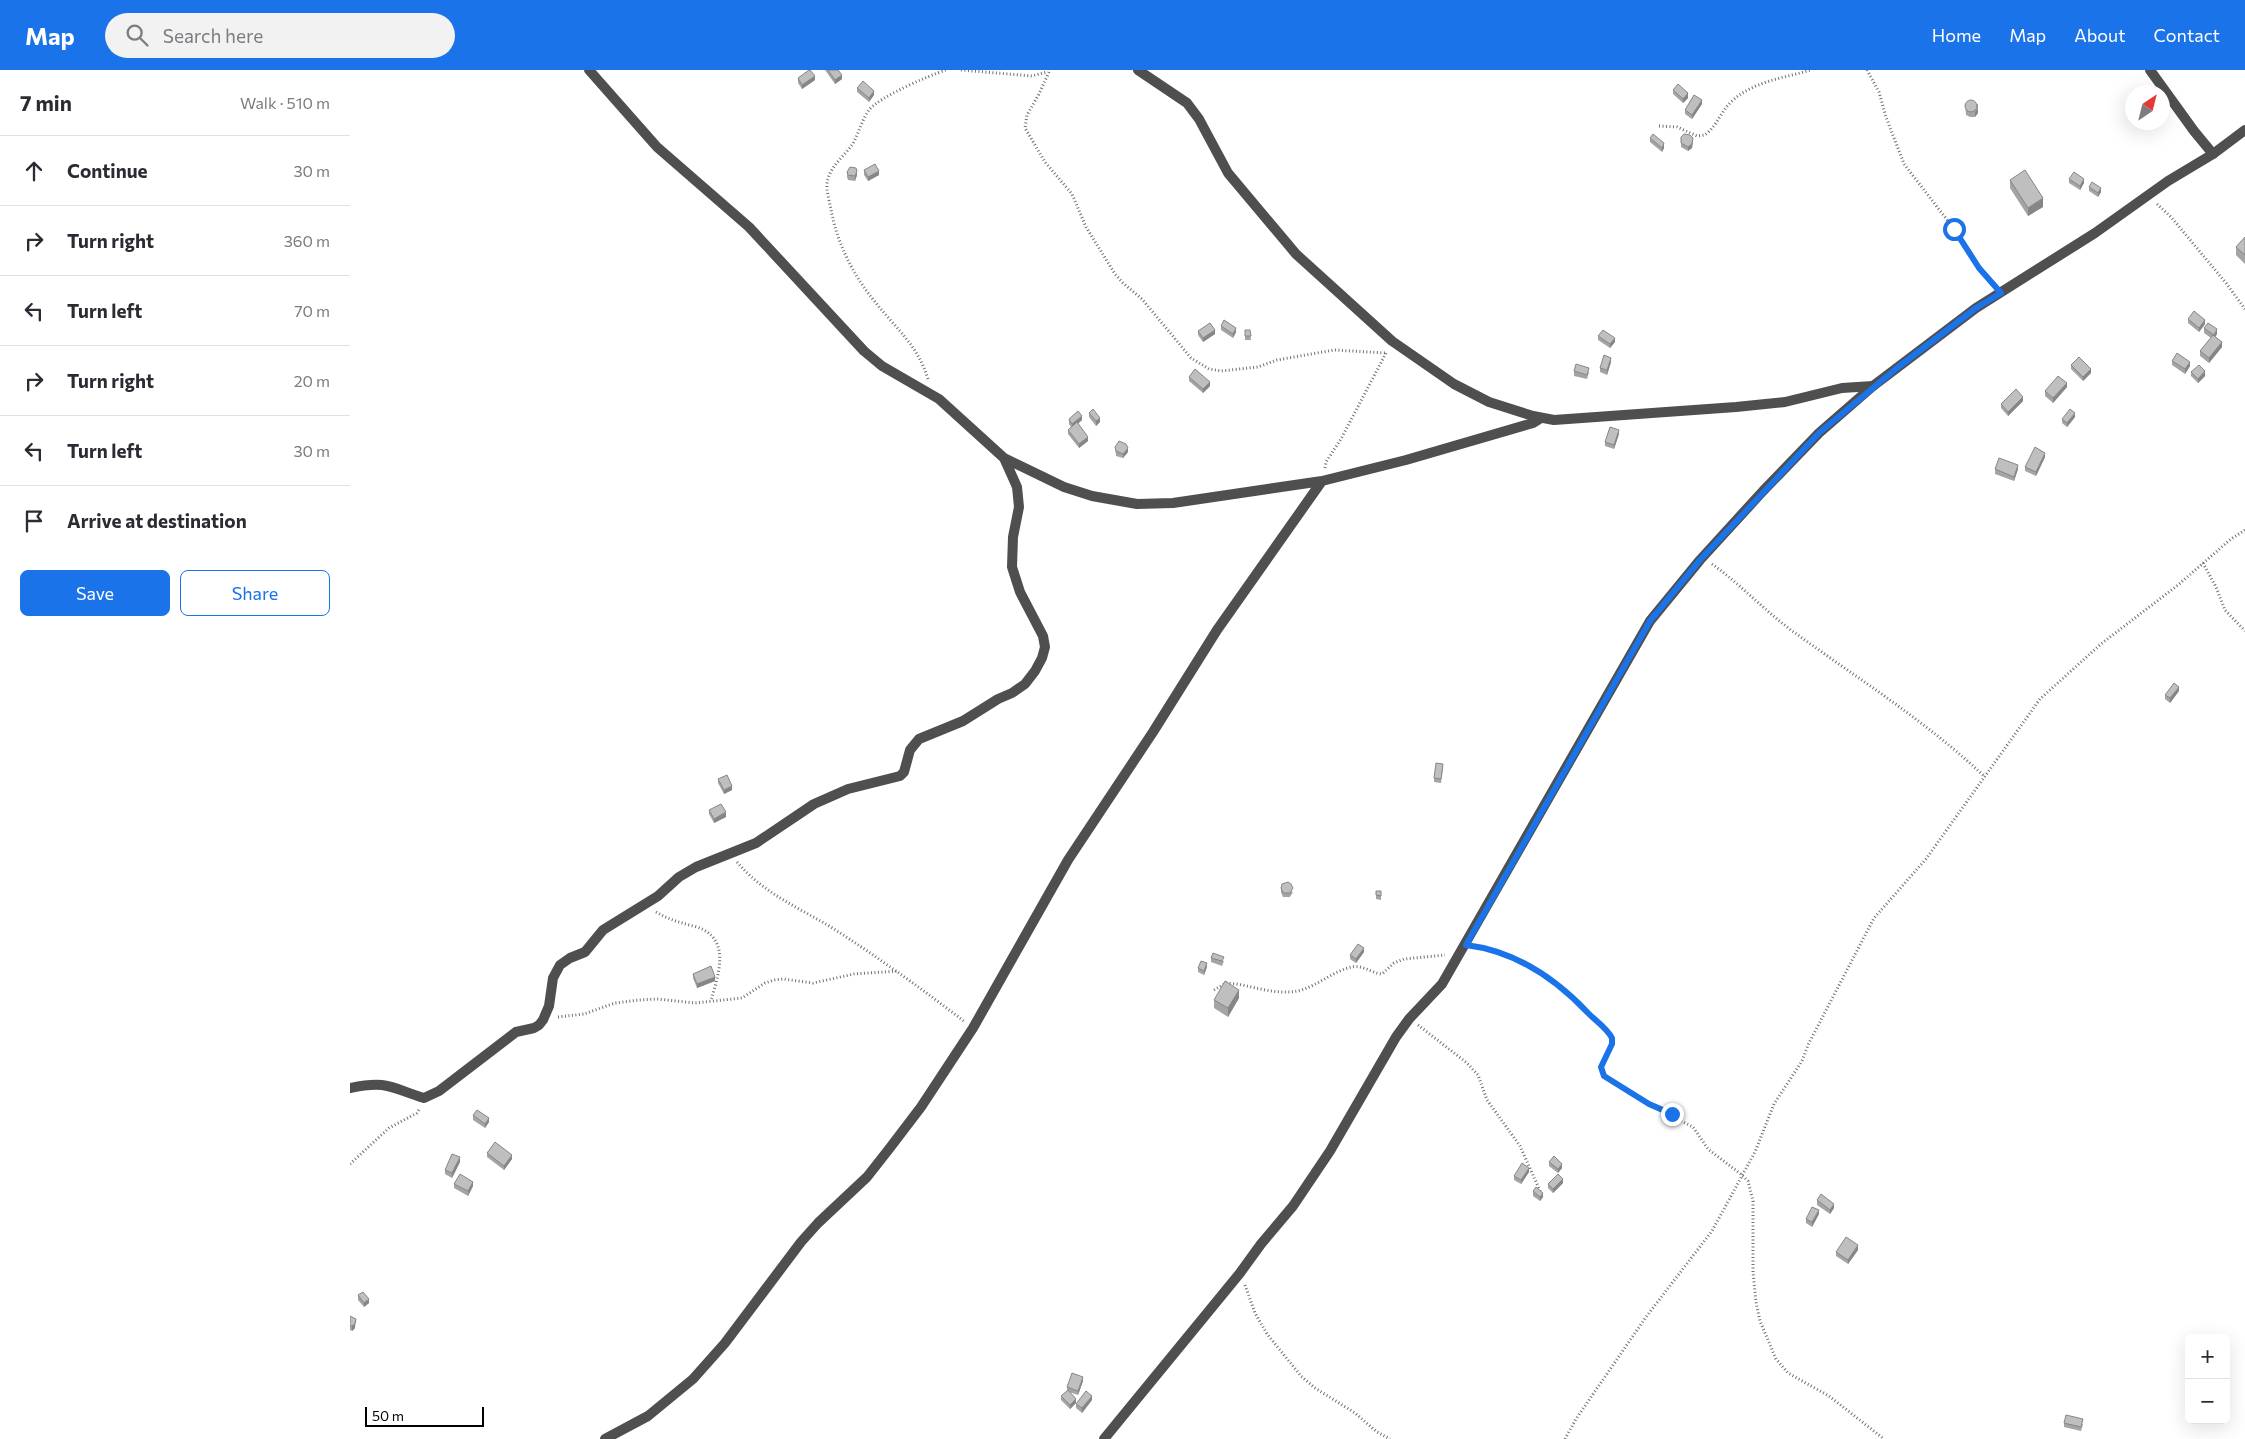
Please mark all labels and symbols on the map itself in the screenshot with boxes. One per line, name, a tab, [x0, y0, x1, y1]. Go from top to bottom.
north arrow	[2125, 85, 2170, 130]
route start	[1943, 218, 1966, 241]
route end	[1661, 1103, 1684, 1126]
scale bar	[365, 1404, 484, 1427]

